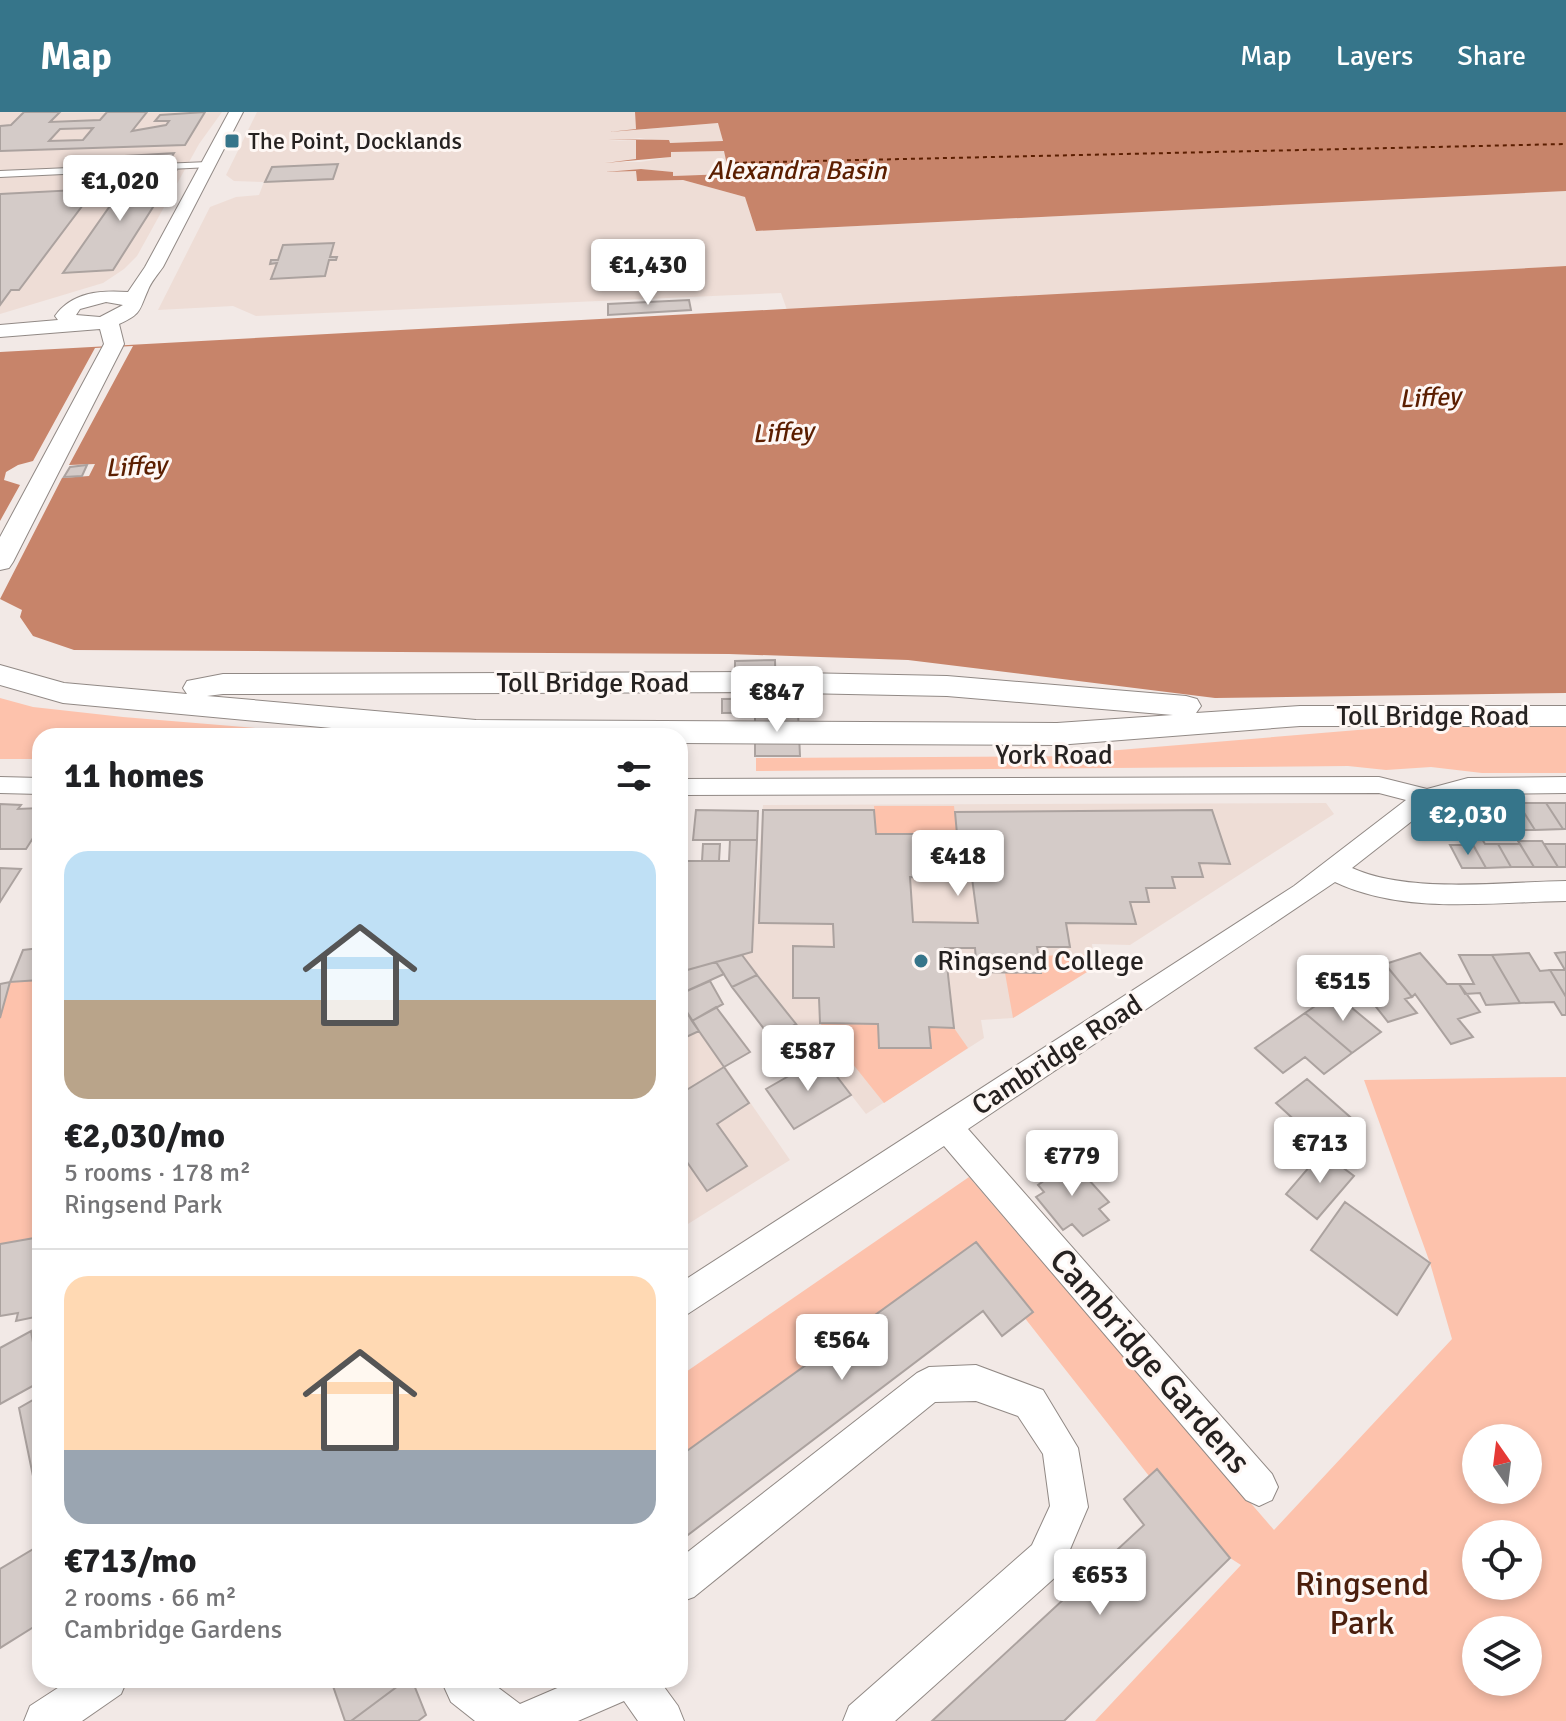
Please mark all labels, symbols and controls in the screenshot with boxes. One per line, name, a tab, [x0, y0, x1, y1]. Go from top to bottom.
text: Map	[40, 33, 112, 80]
text: Map	[1240, 39, 1292, 73]
text: Layers	[1336, 39, 1413, 73]
text: Share	[1457, 39, 1526, 73]
place label: The Point, Docklands	[248, 126, 462, 156]
marker: The Point, Docklands	[223, 132, 241, 150]
pin: €1,020	[55, 155, 185, 223]
water label: Alexandra Basin	[708, 155, 887, 187]
text: €1,020	[81, 165, 159, 197]
pin: €1,430	[583, 239, 713, 307]
text: €1,430	[609, 249, 687, 281]
water label: Liffey	[1399, 380, 1464, 416]
water label: Liffey	[752, 415, 817, 451]
water label: Liffey	[105, 449, 170, 485]
street label: Toll Bridge Road	[497, 666, 689, 700]
pin: €847	[730, 666, 824, 734]
text: €847	[749, 676, 805, 708]
street label: Toll Bridge Road	[1337, 699, 1529, 733]
street label: York Road	[995, 738, 1113, 772]
icon: filters	[612, 754, 656, 798]
text: 11 homes	[64, 755, 204, 797]
pin: €2,030	[1403, 789, 1533, 857]
text: €2,030	[1429, 799, 1507, 831]
pin: €418	[911, 830, 1005, 898]
text: €418	[930, 840, 986, 872]
icon: home	[288, 903, 432, 1047]
place label: Ringsend College	[937, 944, 1144, 978]
marker: Ringsend College	[912, 952, 930, 970]
pin: €515	[1296, 955, 1390, 1023]
text: €515	[1315, 965, 1371, 997]
street label: Cambridge Road	[966, 987, 1148, 1123]
pin: €587	[761, 1025, 855, 1093]
text: €587	[780, 1035, 836, 1067]
text: €2,030/mo	[64, 1115, 225, 1157]
pin: €713	[1273, 1117, 1367, 1185]
text: €713	[1292, 1127, 1348, 1159]
pin: €779	[1025, 1130, 1119, 1198]
text: €779	[1044, 1140, 1100, 1172]
text: 5 rooms · 178 m²	[64, 1157, 251, 1189]
text: Ringsend Park	[64, 1189, 223, 1221]
street label: Cambridge Gardens	[1041, 1240, 1259, 1482]
pin: €564	[795, 1314, 889, 1382]
text: €564	[814, 1324, 870, 1356]
icon: home	[288, 1328, 432, 1472]
north arrow	[1462, 1424, 1542, 1504]
map controls	[1462, 1424, 1542, 1696]
button: locate	[1462, 1520, 1542, 1600]
text: €713/mo	[64, 1540, 197, 1582]
pin: €653	[1053, 1549, 1147, 1617]
text: €653	[1072, 1559, 1128, 1591]
park label: Ringsend Park	[1295, 1563, 1429, 1644]
text: 2 rooms · 66 m²	[64, 1582, 237, 1614]
text: Cambridge Gardens	[64, 1614, 282, 1646]
button: layers	[1462, 1616, 1542, 1696]

